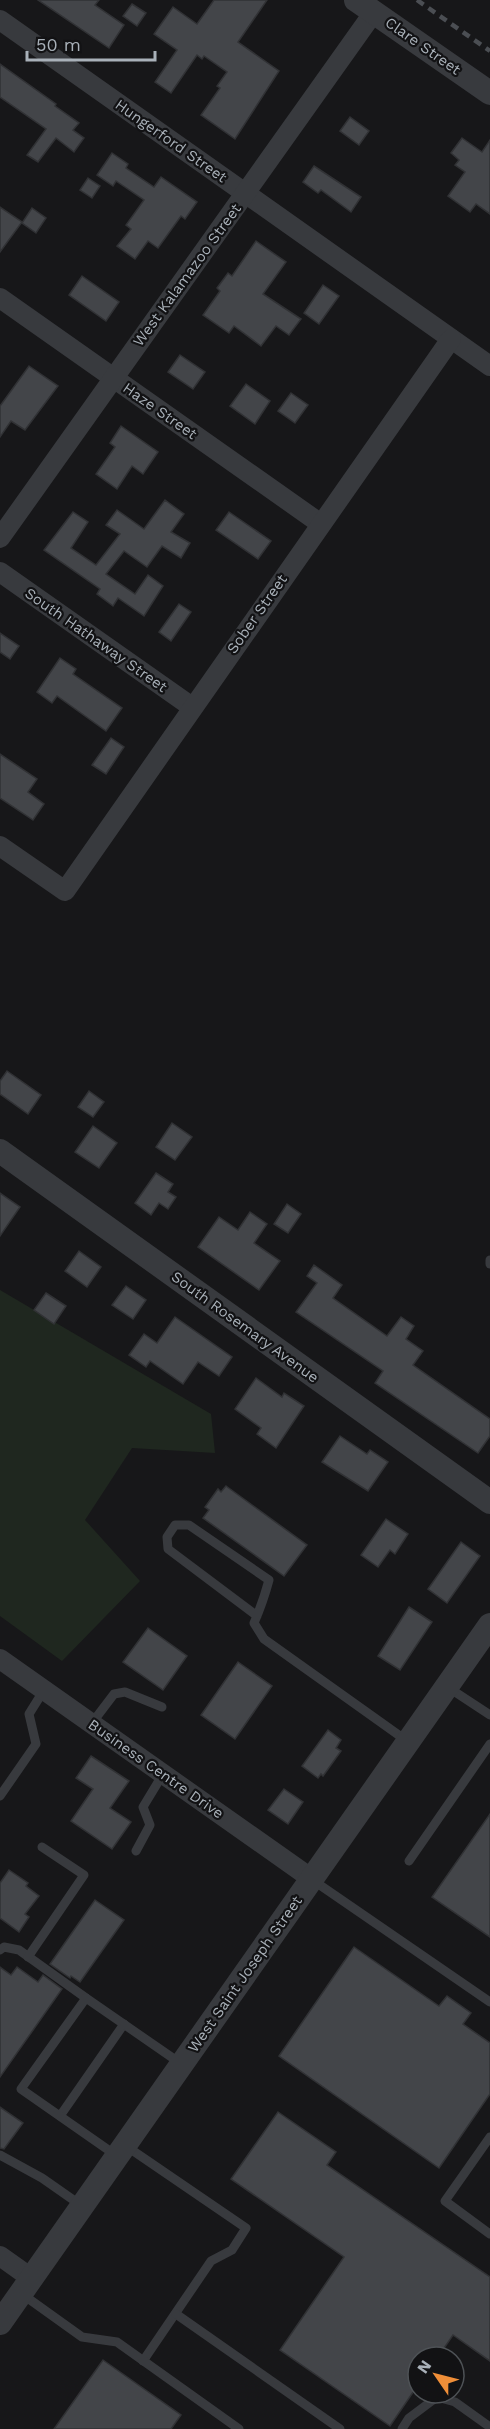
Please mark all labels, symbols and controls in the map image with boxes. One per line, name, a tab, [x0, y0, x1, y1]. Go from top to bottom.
street label: Clare Street	[382, 13, 465, 79]
scale bar	[27, 24, 154, 62]
text: 50 m	[36, 34, 81, 55]
street label: Hungerford Street	[112, 96, 231, 187]
street label: West Kalamazoo Street	[129, 200, 245, 350]
street label: Haze Street	[120, 379, 201, 444]
street label: Sober Street	[223, 570, 291, 657]
street label: South Hathaway Street	[21, 584, 171, 696]
street label: South Rosemary Avenue	[168, 1267, 322, 1387]
street label: Business Centre Drive	[85, 1715, 227, 1823]
street label: West Saint Joseph Street	[184, 1892, 306, 2056]
north arrow	[406, 2345, 466, 2405]
text: N	[413, 2356, 435, 2377]

